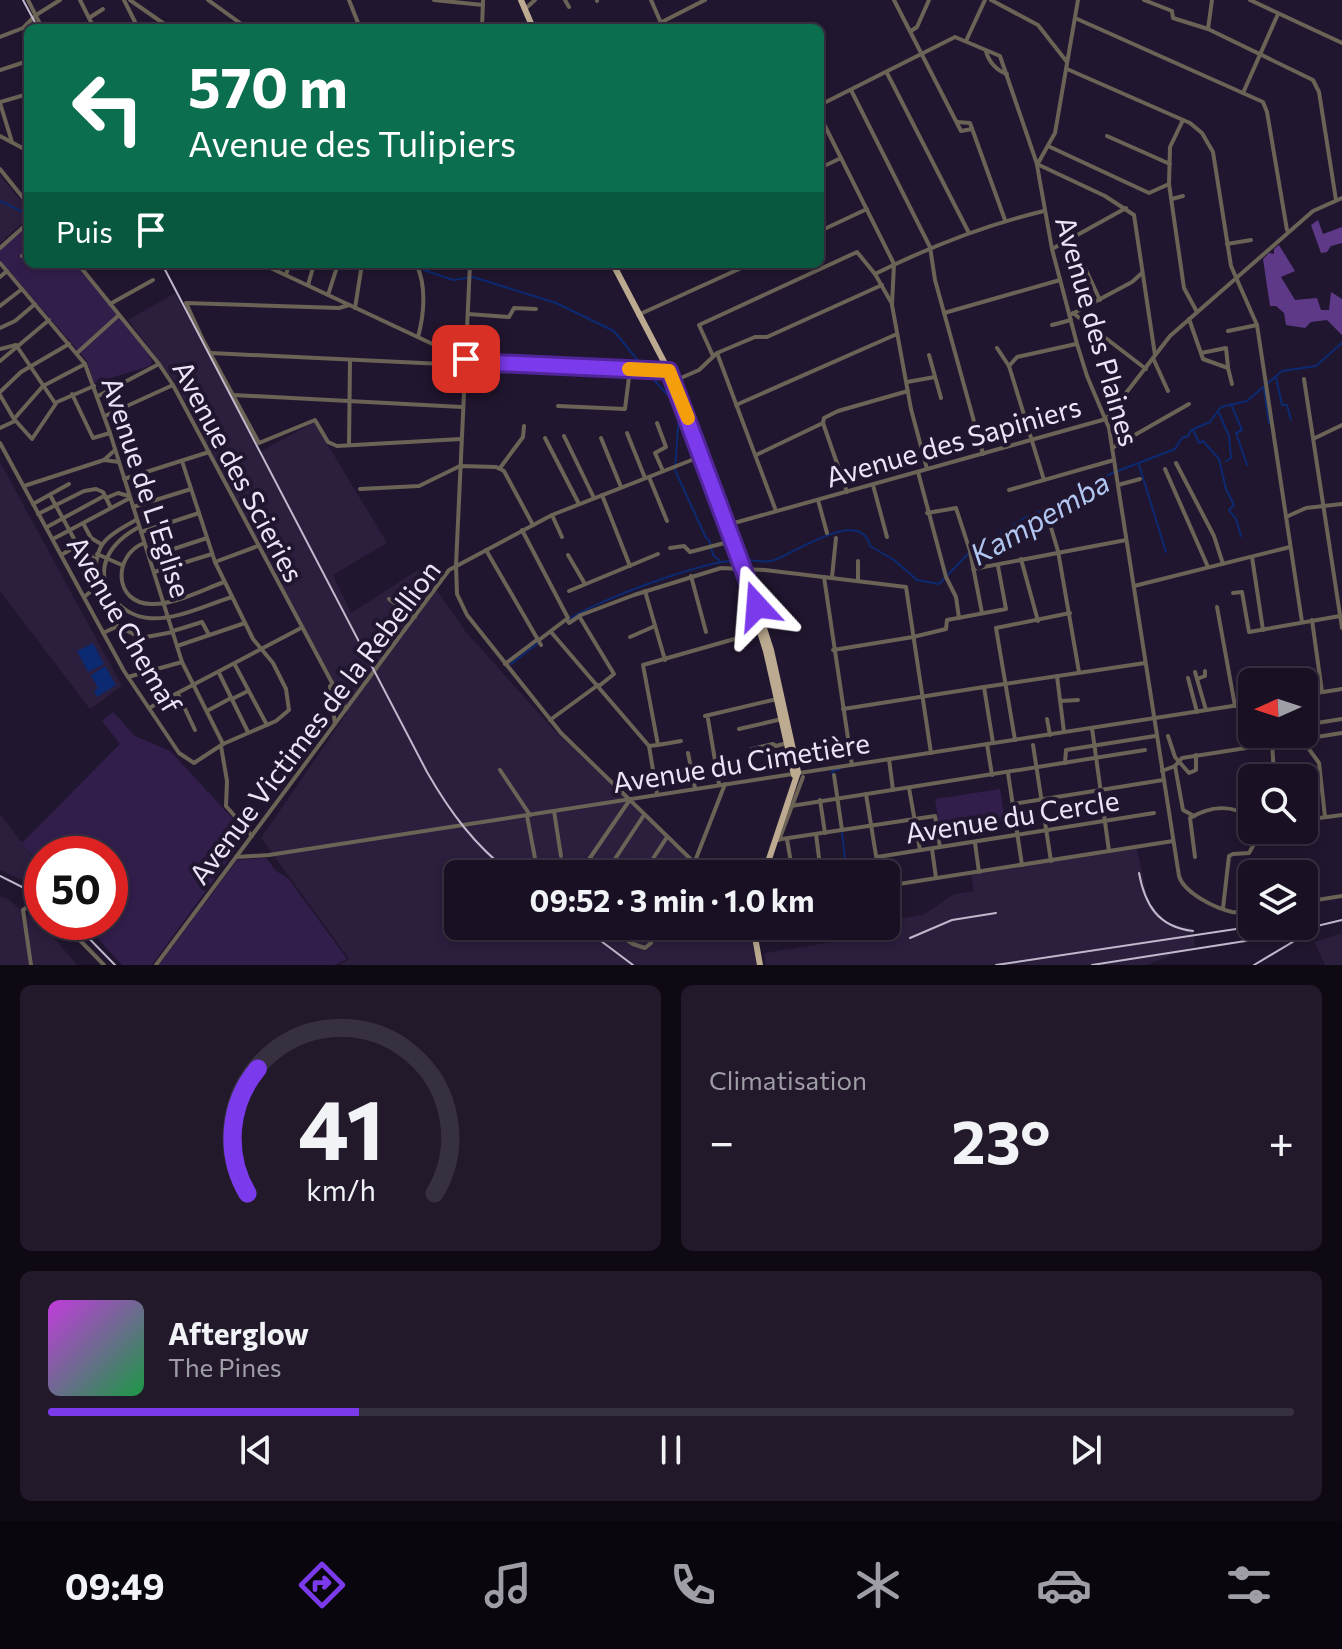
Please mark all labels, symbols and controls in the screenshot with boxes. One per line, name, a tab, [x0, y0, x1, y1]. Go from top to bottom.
text: 570 m	[188, 51, 348, 120]
icon: left	[56, 56, 160, 160]
text: Avenue des Tulipiers	[188, 120, 516, 164]
icon: arrive	[129, 208, 173, 252]
text: Puis	[56, 212, 113, 249]
street label: Avenue des Plaines	[1049, 212, 1147, 450]
pin	[432, 325, 500, 393]
icon: arrive	[444, 337, 488, 381]
street label: Avenue des Scieries	[166, 354, 312, 588]
street label: Avenue de L'Eglise	[95, 372, 199, 602]
street label: Avenue des Sapiniers	[821, 388, 1085, 494]
water label: Kampemba	[963, 462, 1115, 572]
street label: Avenue Chemaf	[61, 529, 189, 719]
street label: Avenue Victimes de la Rebellion	[181, 553, 447, 891]
position arrow	[715, 564, 799, 648]
north arrow	[1238, 668, 1318, 748]
map controls	[1238, 668, 1318, 940]
street label: Avenue du Cimetière	[610, 725, 872, 799]
button: search	[1238, 764, 1318, 844]
street label: Avenue du Cercle	[903, 782, 1121, 850]
speed limit sign: 50	[24, 836, 128, 940]
button: layers	[1238, 860, 1318, 940]
text: 09:52 · 3 min · 1.0 km	[530, 881, 814, 918]
text: Climatisation	[709, 1064, 867, 1095]
text: 41	[297, 1075, 384, 1177]
text: 23°	[952, 1103, 1051, 1176]
text: −	[709, 1113, 734, 1167]
text: +	[1268, 1113, 1294, 1167]
text: km/h	[306, 1172, 375, 1207]
text: Afterglow	[168, 1314, 309, 1351]
text: The Pines	[168, 1351, 282, 1382]
icon: previous	[234, 1428, 278, 1472]
icon: pause	[649, 1428, 693, 1472]
icon: next	[1064, 1428, 1108, 1472]
icon: directions	[294, 1557, 350, 1613]
icon: music	[480, 1557, 536, 1613]
icon: phone	[665, 1557, 721, 1613]
icon: climate	[850, 1557, 906, 1613]
icon: car	[1036, 1557, 1092, 1613]
icon: filters	[1221, 1557, 1277, 1613]
text: 09:49	[65, 1563, 165, 1607]

